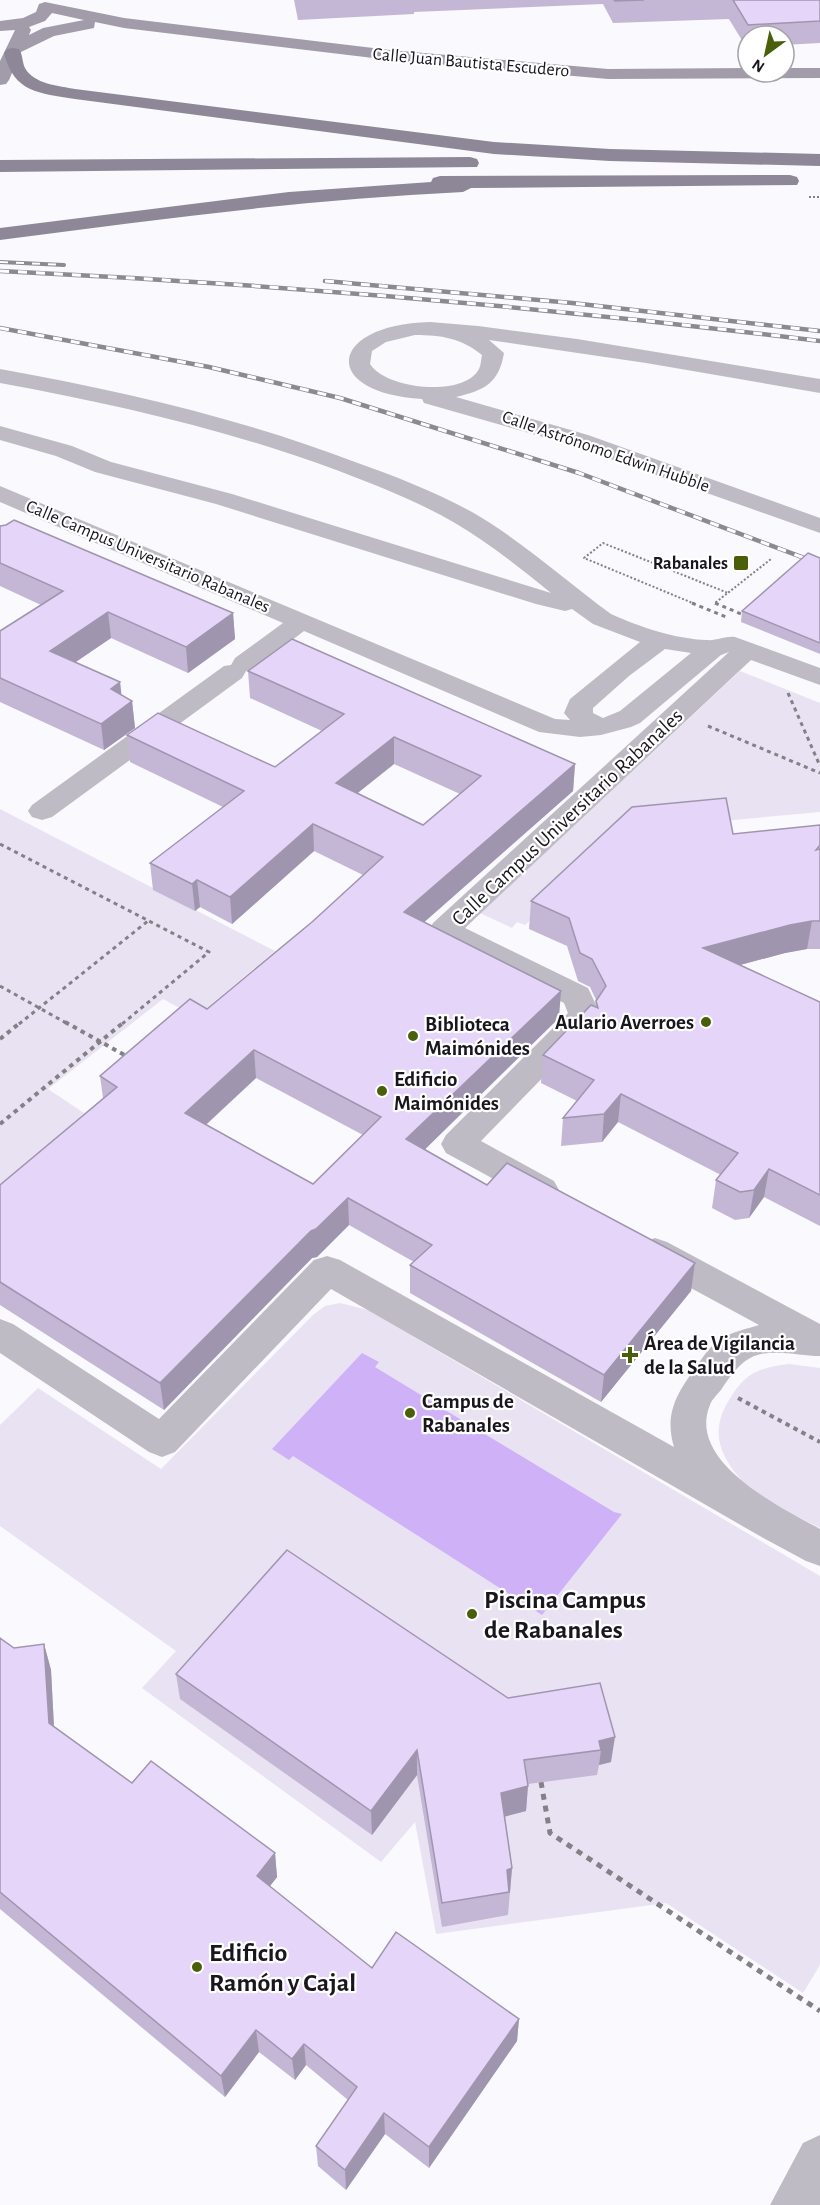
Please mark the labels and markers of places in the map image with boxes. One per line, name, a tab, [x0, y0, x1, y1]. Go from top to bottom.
marker: Rabanales	[732, 554, 750, 572]
place label: Rabanales	[653, 555, 728, 573]
place label: Aulario Averroes	[555, 1012, 694, 1033]
place label: Biblioteca Maimónides	[425, 1014, 530, 1059]
marker: Aulario Averroes	[699, 1015, 713, 1029]
marker: Biblioteca Maimónides	[406, 1029, 420, 1043]
place label: Edificio Maimónides	[394, 1069, 499, 1114]
marker: Edificio Maimónides	[375, 1084, 389, 1098]
place label: Área de Vigilancia de la Salud	[644, 1330, 795, 1378]
marker: Área de Vigilancia de la Salud	[621, 1346, 639, 1364]
place label: Campus de Rabanales	[422, 1391, 514, 1436]
marker: Campus de Rabanales	[403, 1406, 417, 1420]
place label: Piscina Campus de Rabanales	[484, 1587, 646, 1643]
marker: Piscina Campus de Rabanales	[465, 1607, 479, 1621]
place label: Edificio Ramón y Cajal	[209, 1940, 356, 1996]
marker: Edificio Ramón y Cajal	[190, 1960, 204, 1974]

